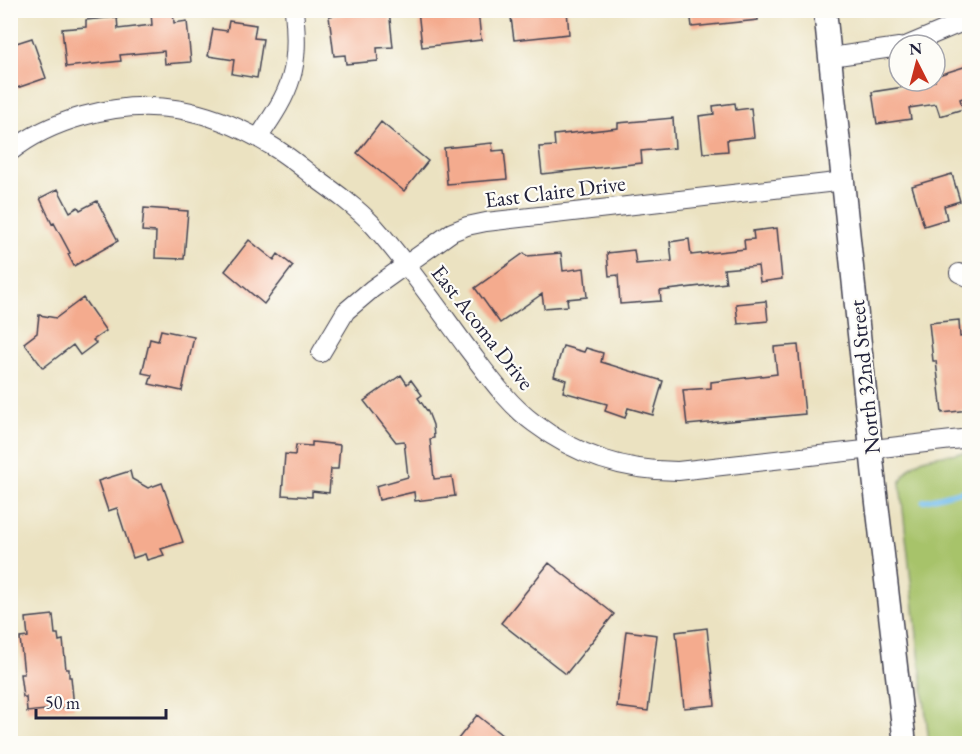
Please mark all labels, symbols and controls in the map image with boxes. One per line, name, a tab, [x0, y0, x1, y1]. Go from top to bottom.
north arrow	[887, 33, 947, 93]
text: N	[908, 37, 923, 60]
street label: East Claire Drive	[483, 168, 627, 215]
street label: East Acoma Drive	[425, 259, 541, 396]
street label: North 32nd Street	[842, 298, 887, 455]
scale bar	[36, 682, 166, 720]
text: 50 m	[45, 691, 80, 714]

